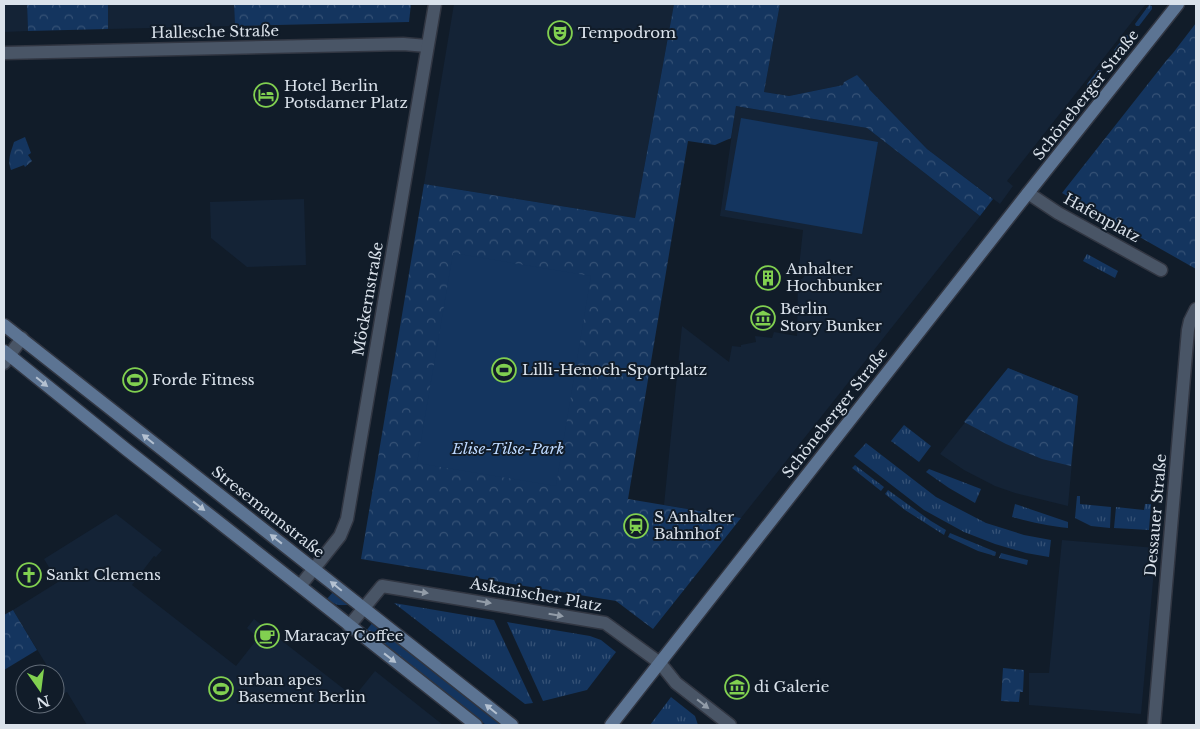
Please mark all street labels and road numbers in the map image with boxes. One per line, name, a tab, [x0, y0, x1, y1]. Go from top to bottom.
street label: Hallesche Straße	[151, 21, 279, 42]
street label: Schöneberger Straße	[1029, 26, 1142, 164]
street label: Hafenplatz	[1061, 189, 1144, 246]
street label: Möckernstraße	[348, 240, 387, 357]
street label: Schöneberger Straße	[778, 344, 891, 482]
street label: Dessauer Straße	[1141, 453, 1170, 577]
street label: Stresemannstraße	[208, 462, 329, 562]
street label: Askanischer Platz	[468, 573, 604, 615]

